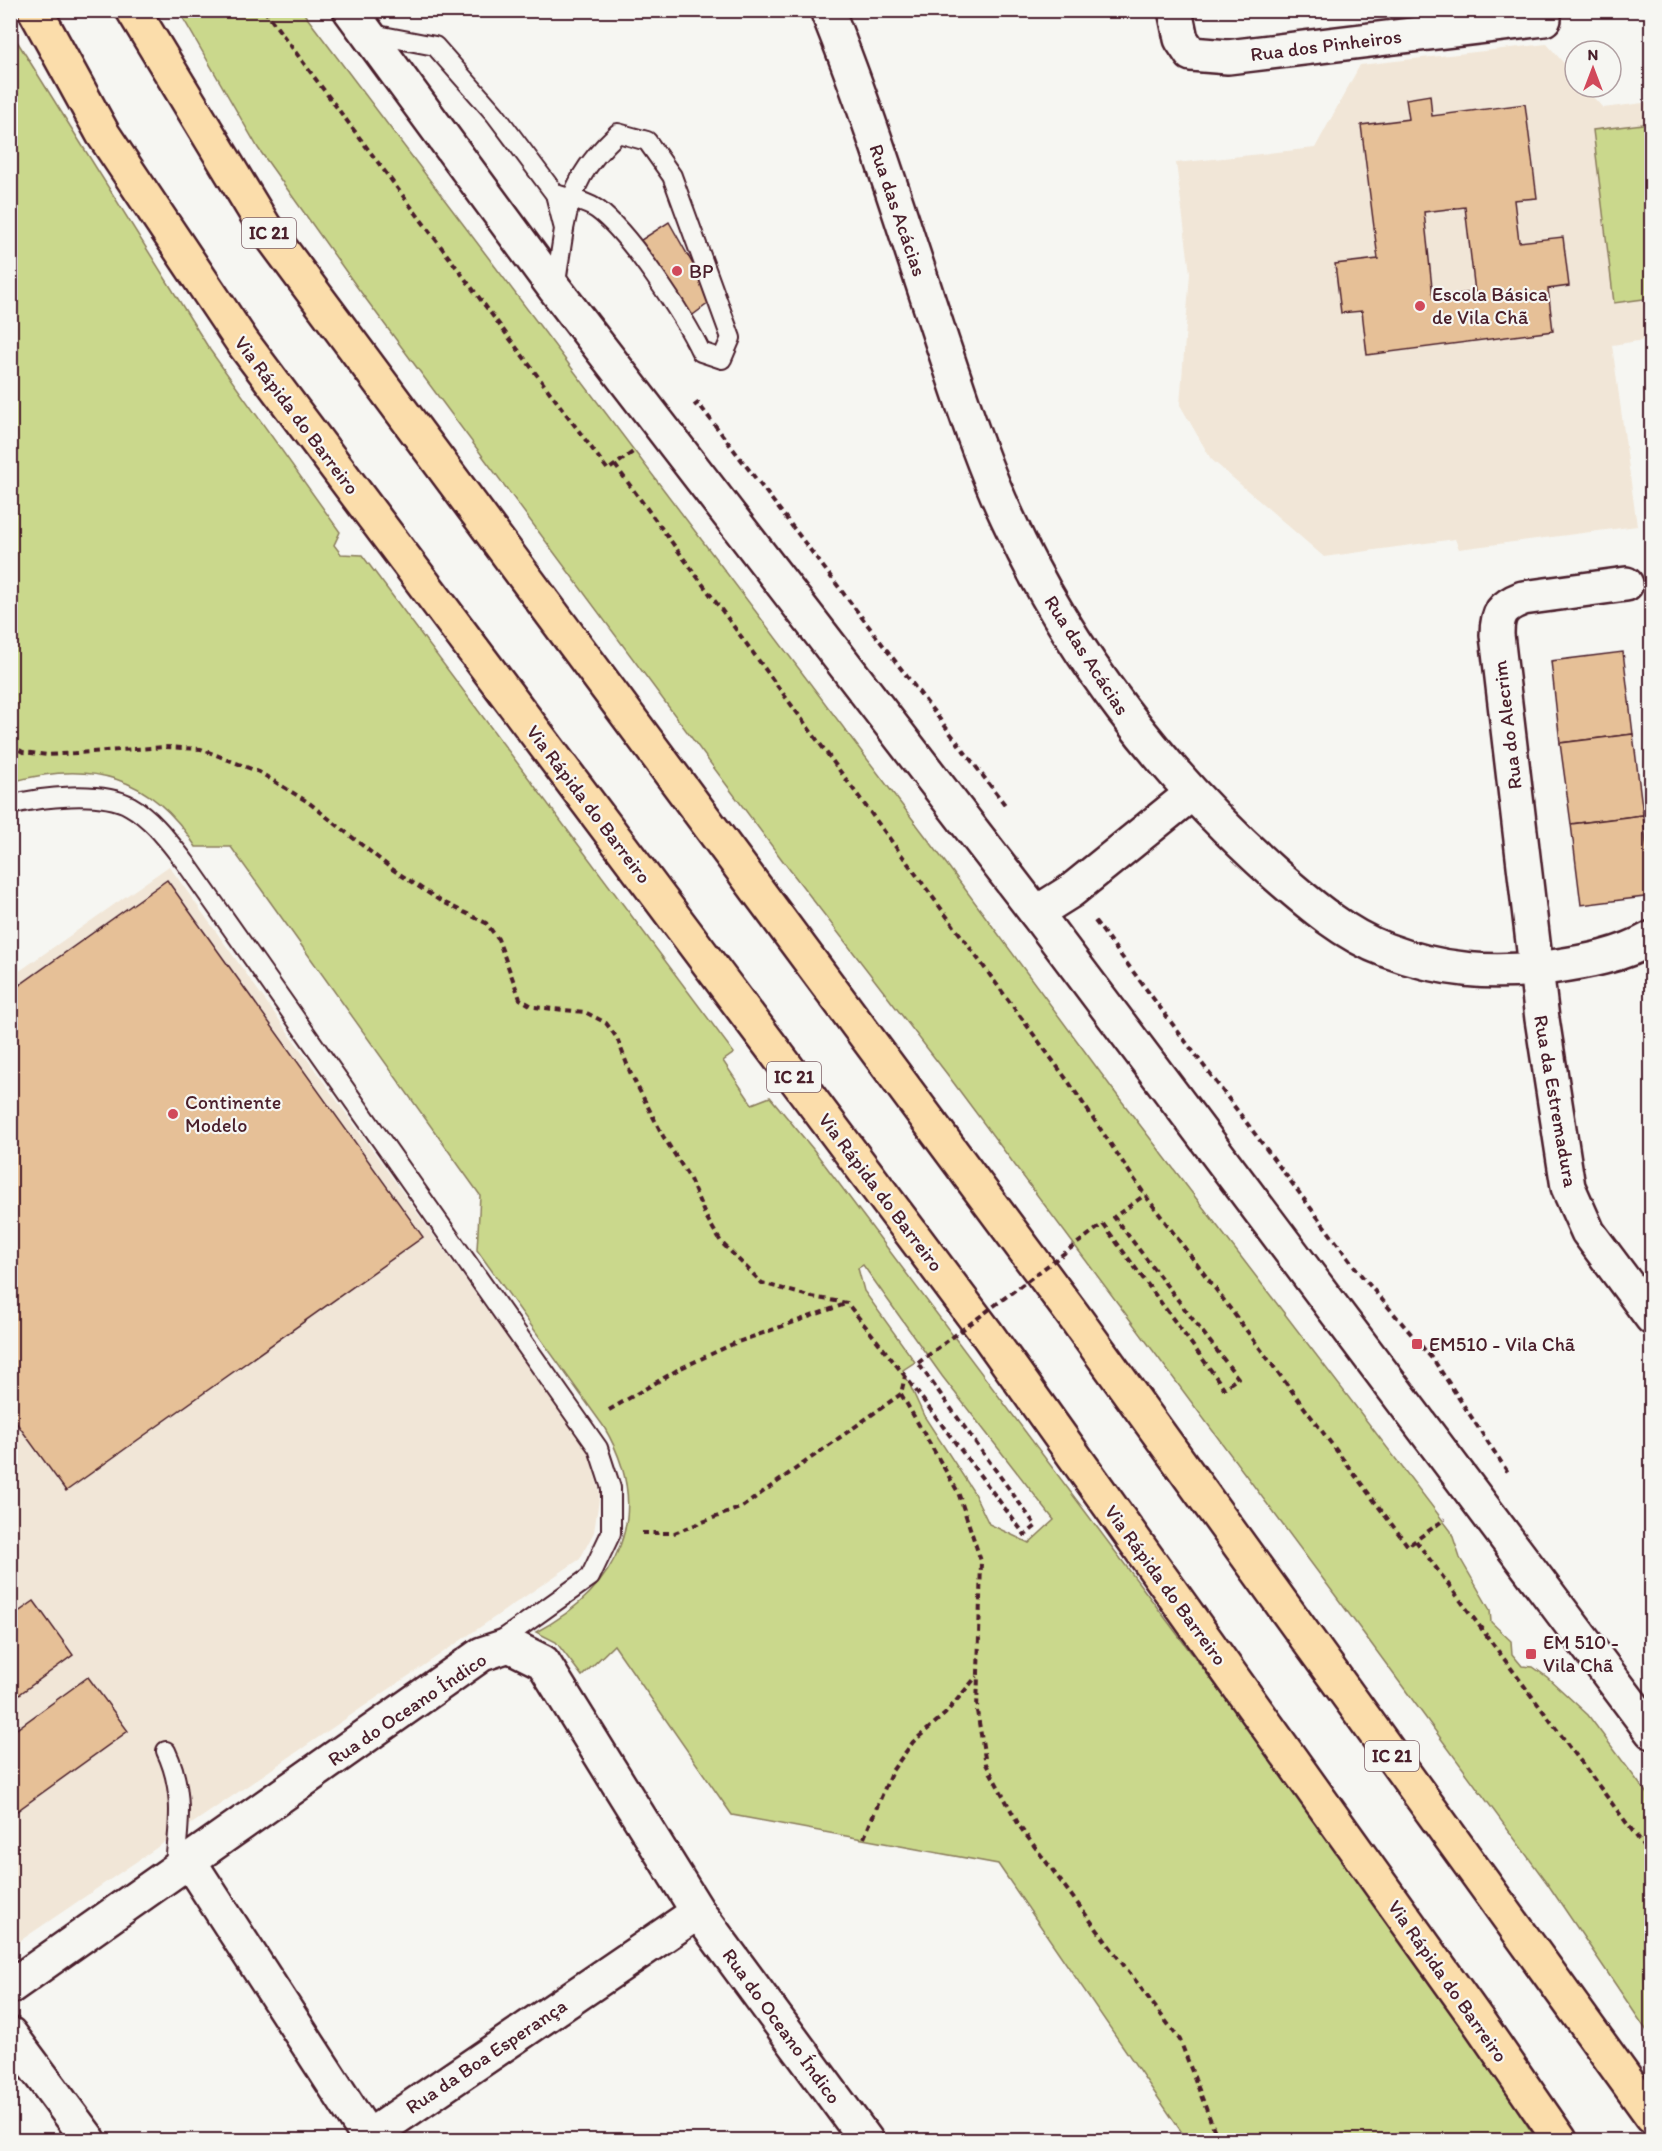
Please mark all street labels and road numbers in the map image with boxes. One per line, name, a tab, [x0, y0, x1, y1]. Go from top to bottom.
street label: Rua dos Pinheiros	[1249, 24, 1403, 66]
street label: Rua das Acácias	[864, 141, 932, 279]
road number: IC 21	[242, 218, 296, 248]
street label: Via Rápida do Barreiro	[230, 331, 364, 499]
street label: Rua das Acácias	[1039, 591, 1135, 720]
street label: Rua do Alecrim	[1487, 659, 1527, 791]
street label: Via Rápida do Barreiro	[522, 720, 656, 888]
street label: Rua da Estremadura	[1529, 1013, 1583, 1190]
road number: IC 21	[767, 1062, 821, 1092]
street label: Via Rápida do Barreiro	[814, 1108, 948, 1276]
street label: Via Rápida do Barreiro	[1100, 1500, 1232, 1670]
street label: Rua do Oceano Índico	[323, 1647, 491, 1771]
road number: IC 21	[1365, 1741, 1419, 1771]
street label: Via Rápida do Barreiro	[1383, 1895, 1513, 2067]
street label: Rua do Oceano Índico	[718, 1944, 846, 2108]
street label: Rua da Boa Esperança	[401, 1993, 571, 2119]

